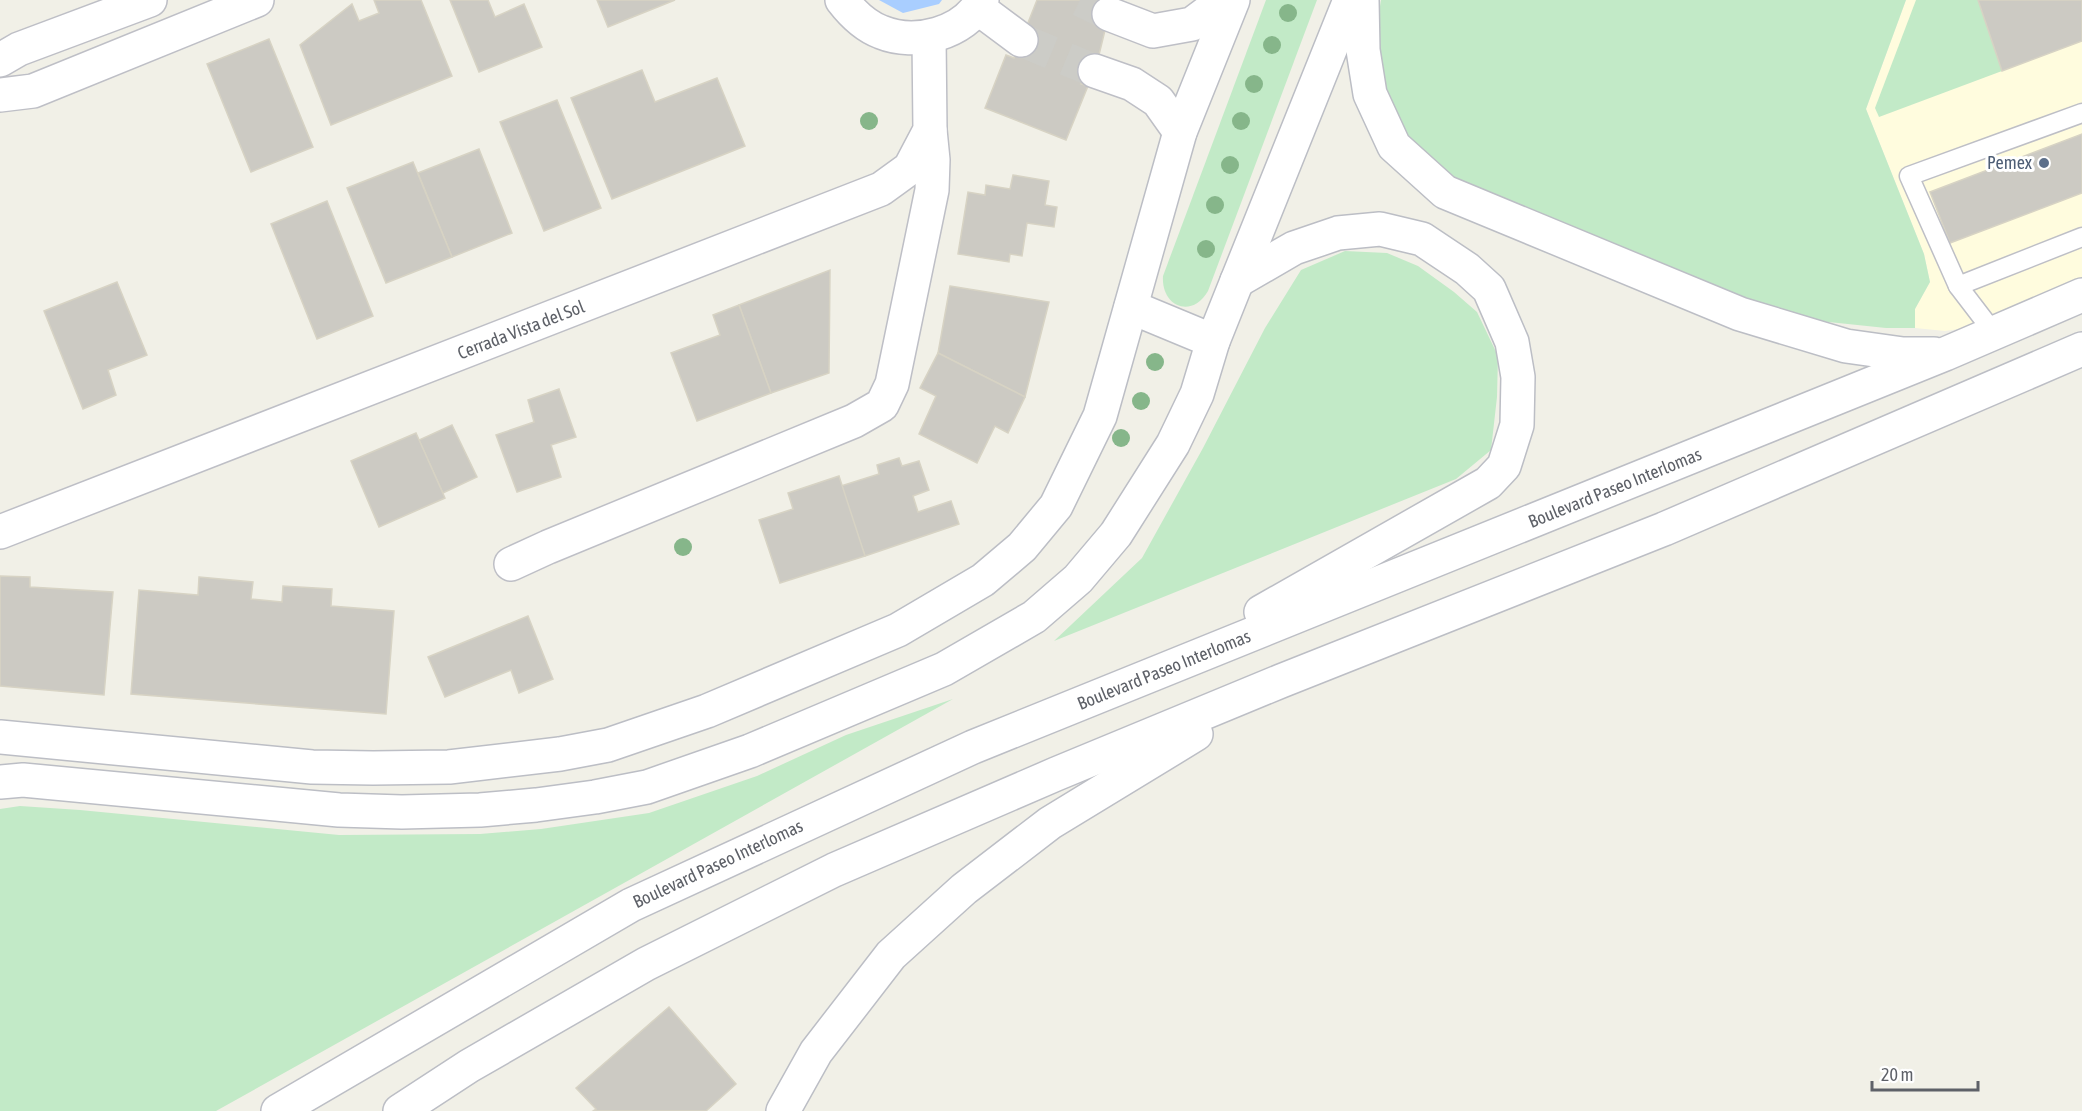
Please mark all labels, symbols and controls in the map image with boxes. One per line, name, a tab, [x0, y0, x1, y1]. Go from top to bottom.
place label: Pemex	[1987, 152, 2032, 173]
marker: Pemex	[2037, 156, 2051, 170]
street label: Cerrada Vista del Sol	[454, 296, 587, 363]
street label: Boulevard Paseo Interlomas	[1525, 443, 1704, 532]
street label: Boulevard Paseo Interlomas	[1074, 625, 1253, 714]
street label: Boulevard Paseo Interlomas	[630, 815, 806, 912]
scale bar	[1872, 1054, 1978, 1092]
text: 20 m	[1881, 1064, 1913, 1085]

